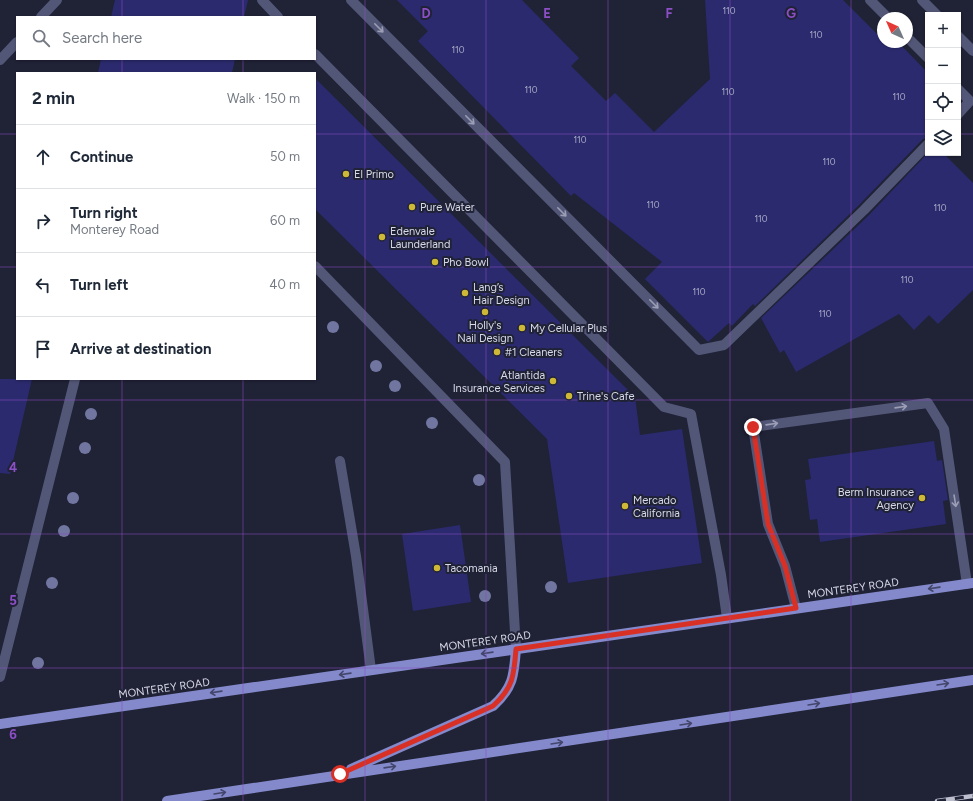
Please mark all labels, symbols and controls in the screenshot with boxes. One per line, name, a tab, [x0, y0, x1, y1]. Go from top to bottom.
house number: 110	[722, 5, 736, 16]
text: D	[421, 6, 431, 21]
text: E	[543, 6, 551, 21]
text: F	[665, 6, 673, 21]
text: G	[786, 6, 796, 21]
north arrow	[877, 12, 913, 48]
map controls	[925, 12, 961, 156]
button: +	[925, 12, 961, 48]
search box	[16, 16, 316, 60]
one-way arrow	[374, 23, 384, 33]
icon: search	[30, 27, 52, 49]
text: Search here	[62, 29, 142, 47]
house number: 110	[809, 29, 823, 40]
house number: 110	[451, 44, 465, 55]
button: −	[925, 48, 961, 84]
house number: 110	[524, 84, 538, 95]
button: locate	[925, 84, 961, 120]
house number: 110	[721, 86, 735, 97]
text: 2 min	[32, 88, 75, 108]
text: Walk · 150 m	[227, 91, 300, 106]
house number: 110	[892, 91, 906, 102]
one-way arrow	[465, 115, 475, 125]
button: layers	[925, 120, 961, 156]
house number: 110	[573, 134, 587, 145]
icon: ahead	[32, 146, 54, 168]
text: Continue	[70, 148, 133, 166]
text: 50 m	[270, 149, 300, 164]
house number: 110	[822, 156, 836, 167]
place label: El Primo	[354, 168, 394, 181]
marker: El Primo	[341, 169, 351, 179]
house number: 110	[646, 199, 660, 210]
place label: Pure Water	[420, 201, 475, 214]
marker: Pure Water	[407, 202, 417, 212]
house number: 110	[933, 202, 947, 213]
text: Turn right	[70, 204, 138, 222]
one-way arrow	[557, 207, 567, 217]
icon: right	[32, 210, 54, 232]
text: 60 m	[270, 213, 300, 228]
house number: 110	[754, 213, 768, 224]
text: Monterey Road	[70, 222, 159, 237]
place label: Edenvale Launderland	[390, 225, 450, 251]
marker: Edenvale Launderland	[377, 232, 387, 242]
place label: Pho Bowl	[443, 256, 489, 269]
marker: Pho Bowl	[430, 257, 440, 267]
icon: left	[32, 274, 54, 296]
house number: 110	[900, 274, 914, 285]
text: Turn left	[70, 276, 128, 294]
text: 40 m	[269, 277, 300, 292]
place label: Lang’s Hair Design	[473, 281, 530, 307]
house number: 110	[692, 286, 706, 297]
marker: Lang’s Hair Design	[460, 288, 470, 298]
one-way arrow	[649, 299, 659, 309]
marker: Holly's Nail Design	[480, 307, 490, 317]
house number: 110	[818, 308, 832, 319]
place label: Holly's Nail Design	[457, 319, 513, 345]
place label: My Cellular Plus	[530, 322, 607, 335]
marker: My Cellular Plus	[517, 323, 527, 333]
icon: arrive	[32, 338, 54, 360]
text: Arrive at destination	[70, 340, 211, 358]
place label: #1 Cleaners	[505, 346, 562, 359]
marker: #1 Cleaners	[492, 347, 502, 357]
place label: Atlantida Insurance Services	[453, 369, 545, 395]
marker: Atlantida Insurance Services	[548, 376, 558, 386]
place label: Trine's Cafe	[577, 390, 635, 403]
marker: Trine's Cafe	[564, 391, 574, 401]
one-way arrow	[894, 403, 907, 411]
route end	[744, 418, 762, 436]
one-way arrow	[765, 420, 778, 428]
text: 4	[9, 460, 17, 475]
place label: Berm Insurance Agency	[838, 486, 914, 512]
marker: Berm Insurance Agency	[917, 493, 927, 503]
place label: Mercado California	[633, 494, 680, 520]
one-way arrow	[951, 494, 959, 507]
marker: Mercado California	[620, 501, 630, 511]
place label: Tacomania	[445, 562, 498, 575]
marker: Tacomania	[432, 563, 442, 573]
street label: MONTEREY ROAD	[807, 576, 900, 601]
one-way arrow	[928, 584, 941, 592]
text: 5	[9, 593, 17, 608]
street label: MONTEREY ROAD	[439, 629, 532, 654]
one-way arrow	[481, 649, 494, 657]
one-way arrow	[338, 670, 351, 678]
street label: MONTEREY ROAD	[118, 676, 211, 701]
one-way arrow	[936, 680, 949, 688]
one-way arrow	[210, 688, 223, 696]
one-way arrow	[807, 700, 820, 708]
one-way arrow	[679, 719, 692, 727]
text: 6	[9, 727, 17, 742]
one-way arrow	[550, 739, 563, 747]
one-way arrow	[383, 763, 396, 771]
route start	[331, 765, 349, 783]
one-way arrow	[213, 789, 226, 797]

